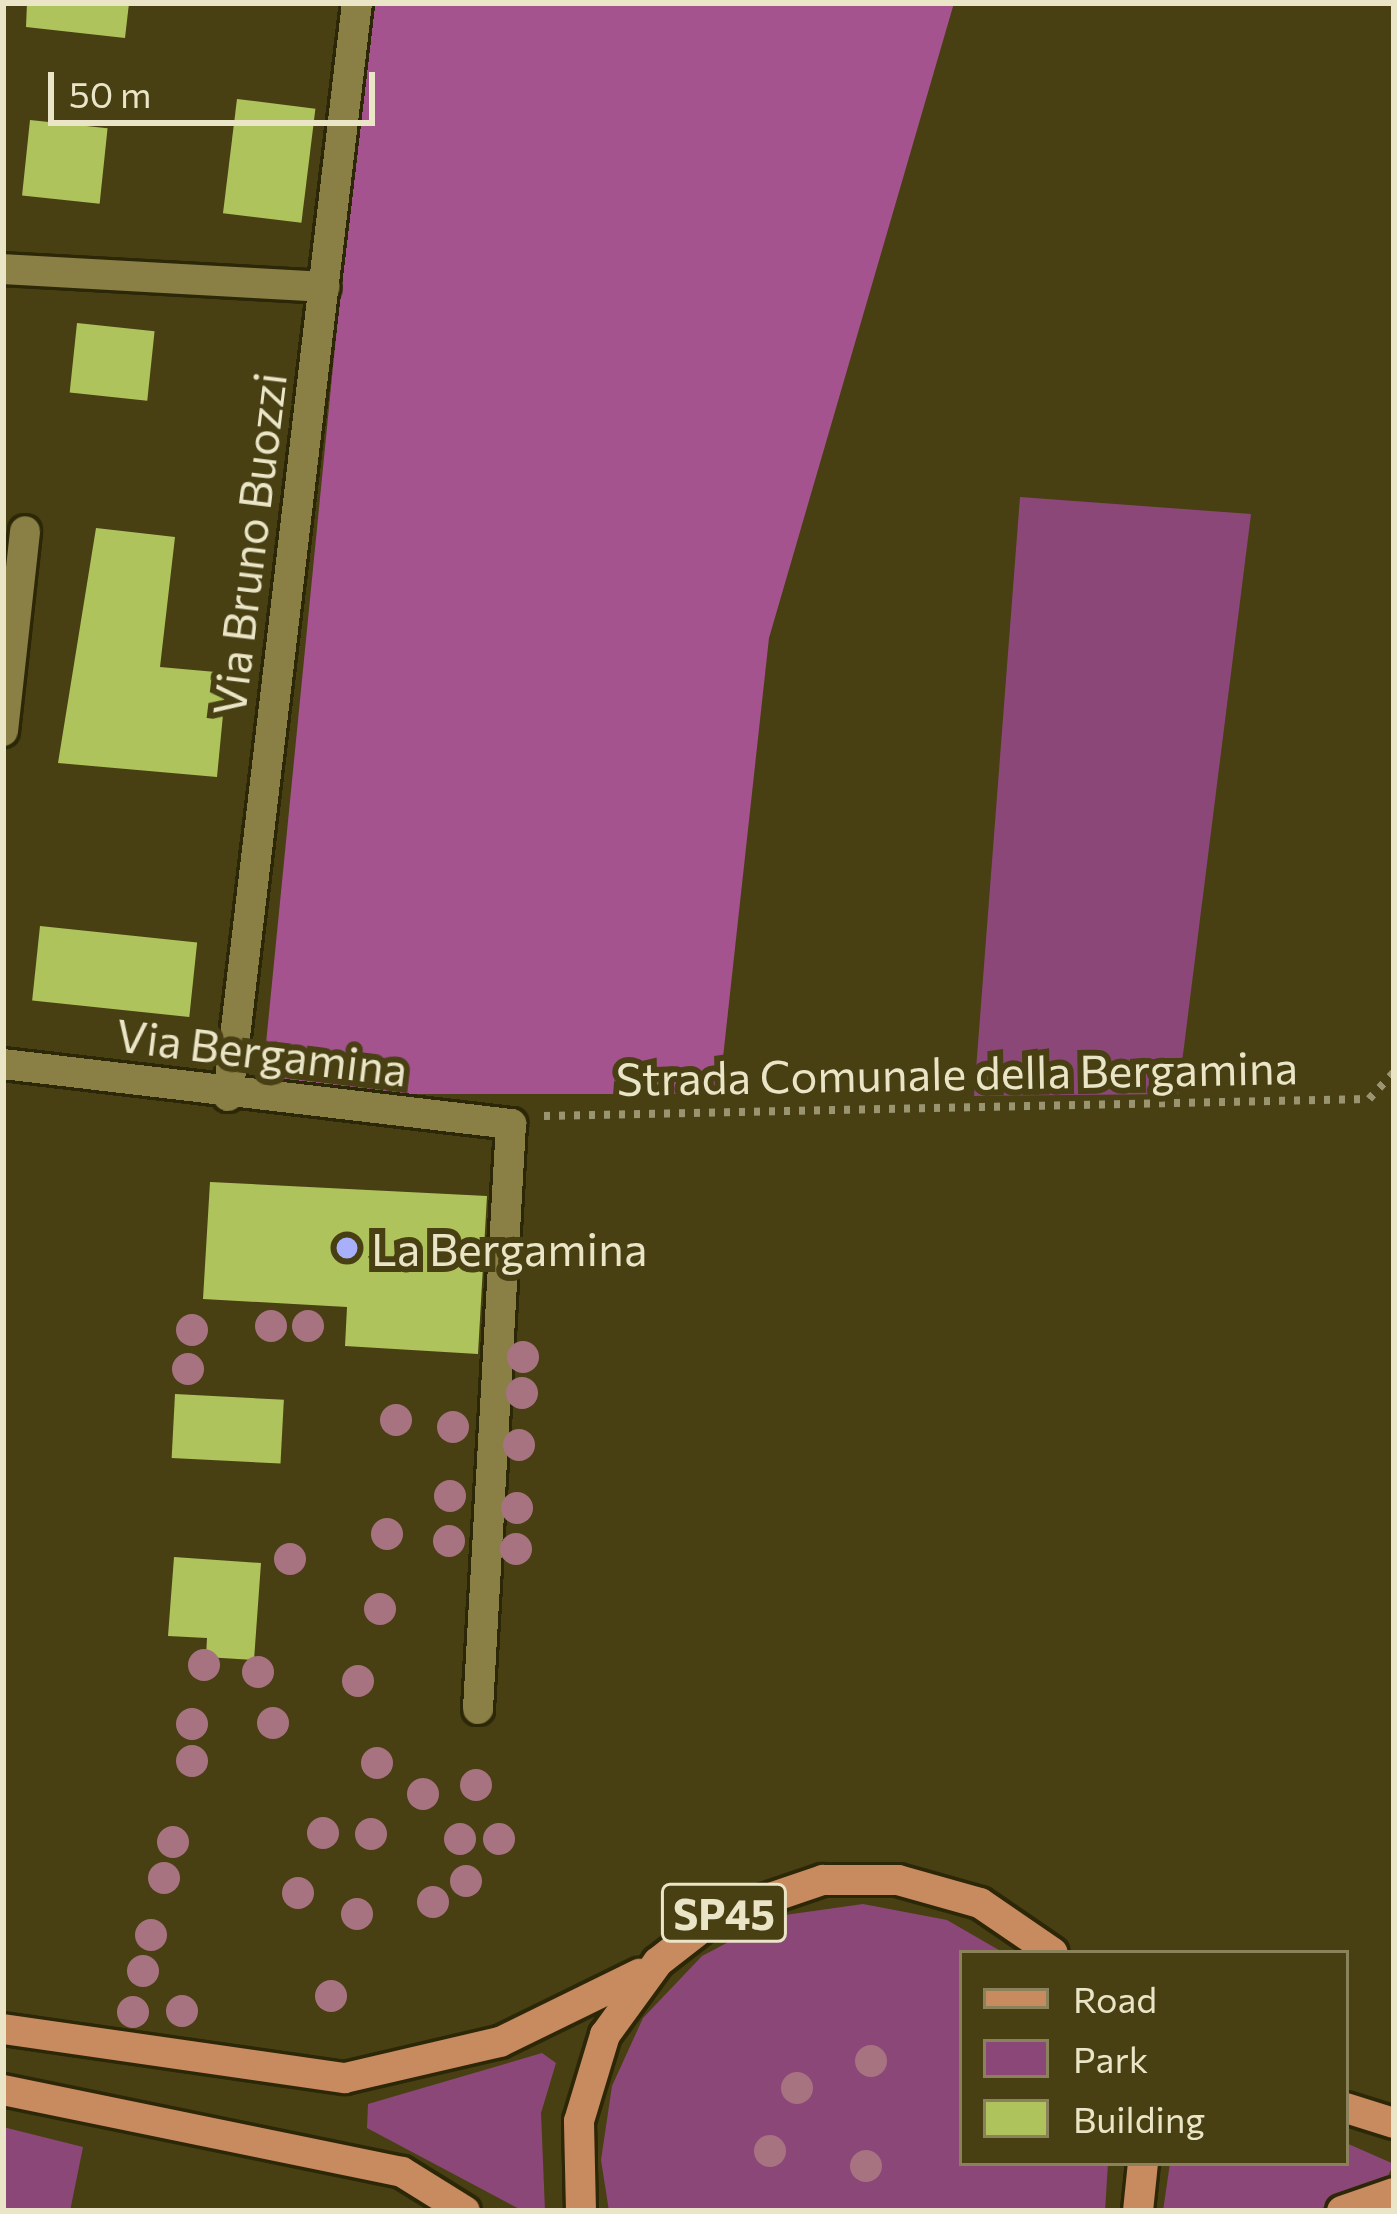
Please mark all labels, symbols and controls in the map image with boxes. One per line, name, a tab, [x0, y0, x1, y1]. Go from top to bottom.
scale bar	[54, 48, 381, 122]
text: 50 m	[69, 71, 151, 115]
street label: Via Bruno Buozzi	[200, 369, 296, 719]
street label: Via Bergamina	[113, 1006, 411, 1096]
street label: Strada Comunale della Bergamina	[616, 1039, 1298, 1105]
place label: La Bergamina	[371, 1221, 647, 1275]
marker: La Bergamina	[334, 1235, 360, 1261]
road number: SP45	[658, 1877, 790, 1949]
legend	[959, 1950, 1349, 2166]
text: Road	[1073, 1976, 1157, 2020]
text: Park	[1073, 2036, 1148, 2080]
text: Building	[1073, 2096, 1205, 2140]

